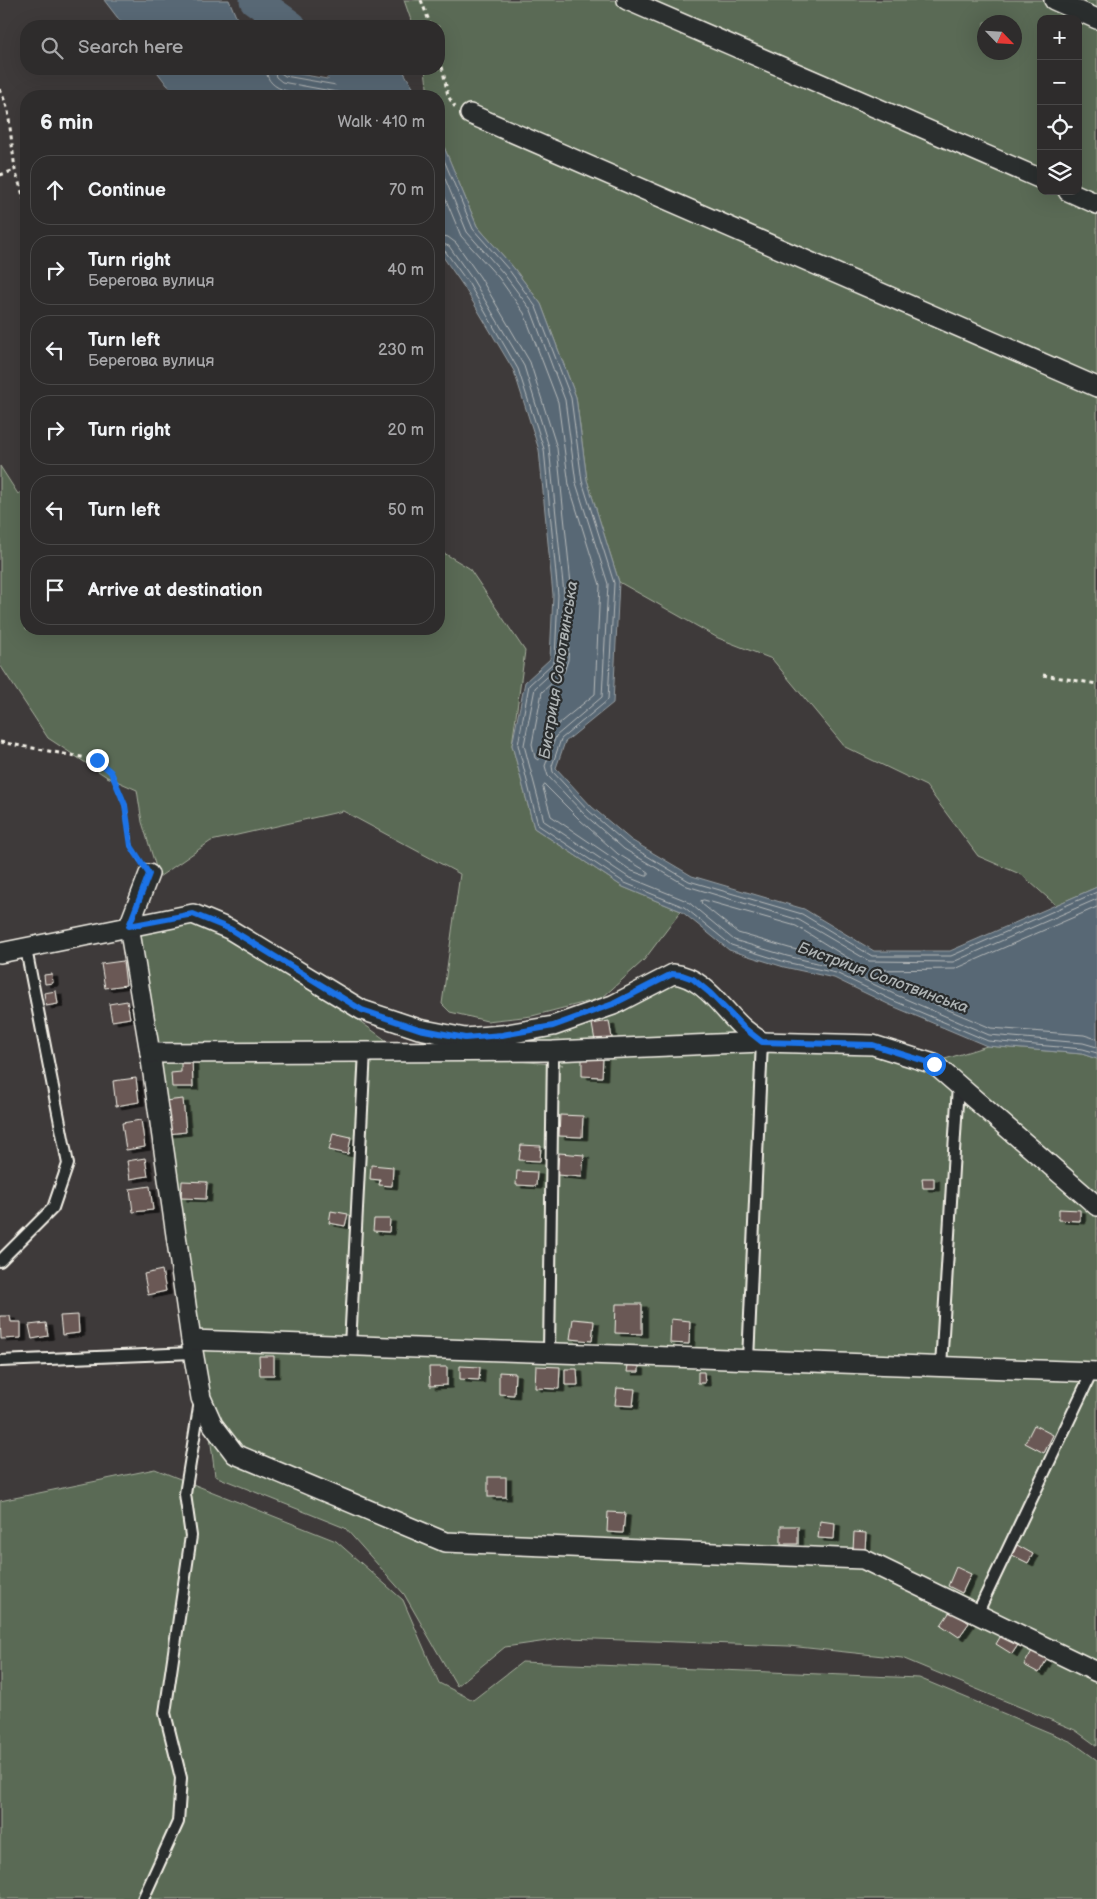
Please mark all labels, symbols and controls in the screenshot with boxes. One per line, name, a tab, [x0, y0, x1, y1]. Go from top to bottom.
north arrow	[977, 15, 1022, 60]
map controls	[1037, 15, 1082, 195]
button: +	[1037, 15, 1082, 60]
search box	[20, 20, 445, 75]
icon: search	[38, 34, 66, 62]
text: Search here	[78, 36, 183, 59]
button: −	[1037, 60, 1082, 105]
button: locate	[1037, 105, 1082, 150]
text: 6 min	[40, 110, 93, 135]
text: Walk · 410 m	[338, 113, 425, 132]
button: layers	[1037, 150, 1082, 195]
icon: ahead	[41, 176, 69, 204]
text: Continue	[88, 179, 166, 202]
text: 70 m	[389, 181, 424, 200]
text: Turn right	[88, 249, 171, 272]
icon: right	[41, 256, 69, 284]
text: 40 m	[387, 261, 424, 280]
text: Берегова вулиця	[88, 272, 214, 291]
text: Turn left	[88, 329, 160, 352]
icon: left	[41, 336, 69, 364]
text: 230 m	[378, 341, 424, 360]
text: Берегова вулиця	[88, 352, 214, 371]
icon: right	[41, 416, 69, 444]
text: Turn right	[88, 419, 171, 442]
text: 20 m	[388, 421, 424, 440]
icon: left	[41, 496, 69, 524]
text: Turn left	[88, 499, 160, 522]
text: 50 m	[388, 501, 424, 520]
icon: arrive	[41, 576, 69, 604]
text: Arrive at destination	[88, 579, 263, 602]
water label: Бистриця Солотвинська	[536, 580, 582, 760]
route end	[86, 749, 109, 772]
water label: Бистриця Солотвинська	[795, 938, 971, 1018]
route start	[923, 1053, 946, 1076]

